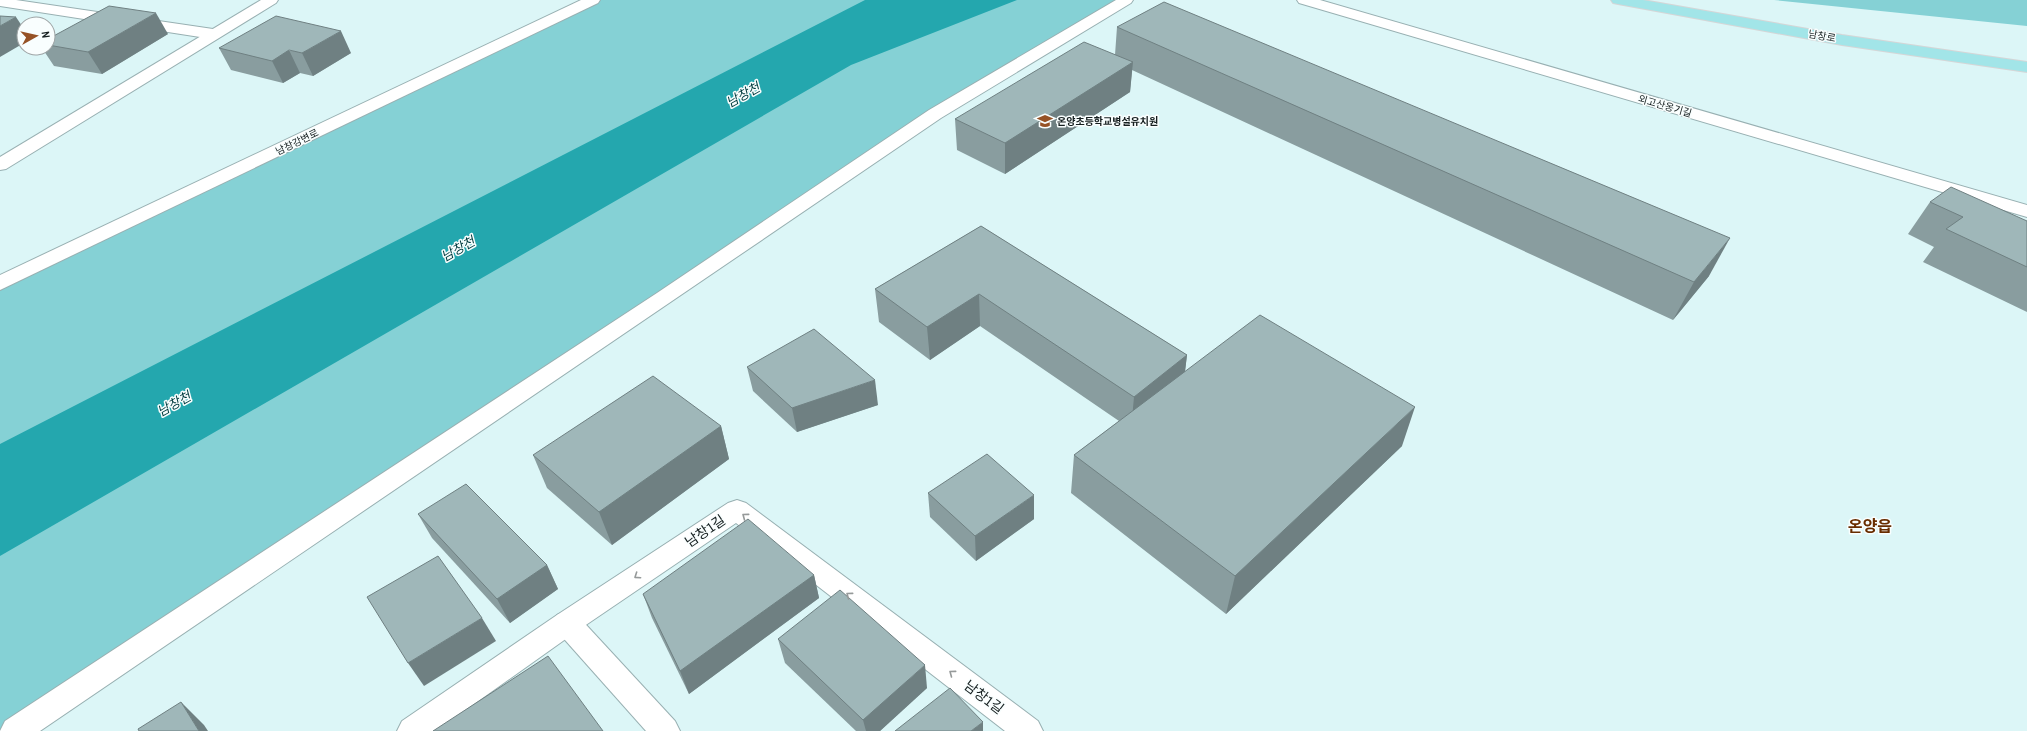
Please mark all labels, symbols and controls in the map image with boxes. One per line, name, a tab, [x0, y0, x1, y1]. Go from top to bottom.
north arrow	[16, 16, 56, 56]
street label: 남창로	[1807, 27, 1837, 45]
text: N	[39, 30, 53, 39]
water label: 남창천	[723, 78, 764, 111]
street label: 외고산옹기길	[1637, 92, 1693, 120]
school or university icon: 온양초등학교병설유치원	[1036, 112, 1054, 130]
place label: 온양초등학교병설유치원	[1057, 115, 1158, 128]
street label: 남창강변로	[273, 126, 321, 158]
water label: 남창천	[438, 232, 479, 265]
water label: 남창천	[154, 387, 195, 420]
street label: 남창1길	[681, 511, 729, 551]
one-way arrow	[743, 514, 750, 521]
district label: 온양읍	[1848, 515, 1892, 537]
one-way arrow	[635, 571, 642, 578]
one-way arrow	[846, 592, 853, 599]
one-way arrow	[950, 671, 957, 678]
street label: 남창1길	[961, 676, 1007, 718]

